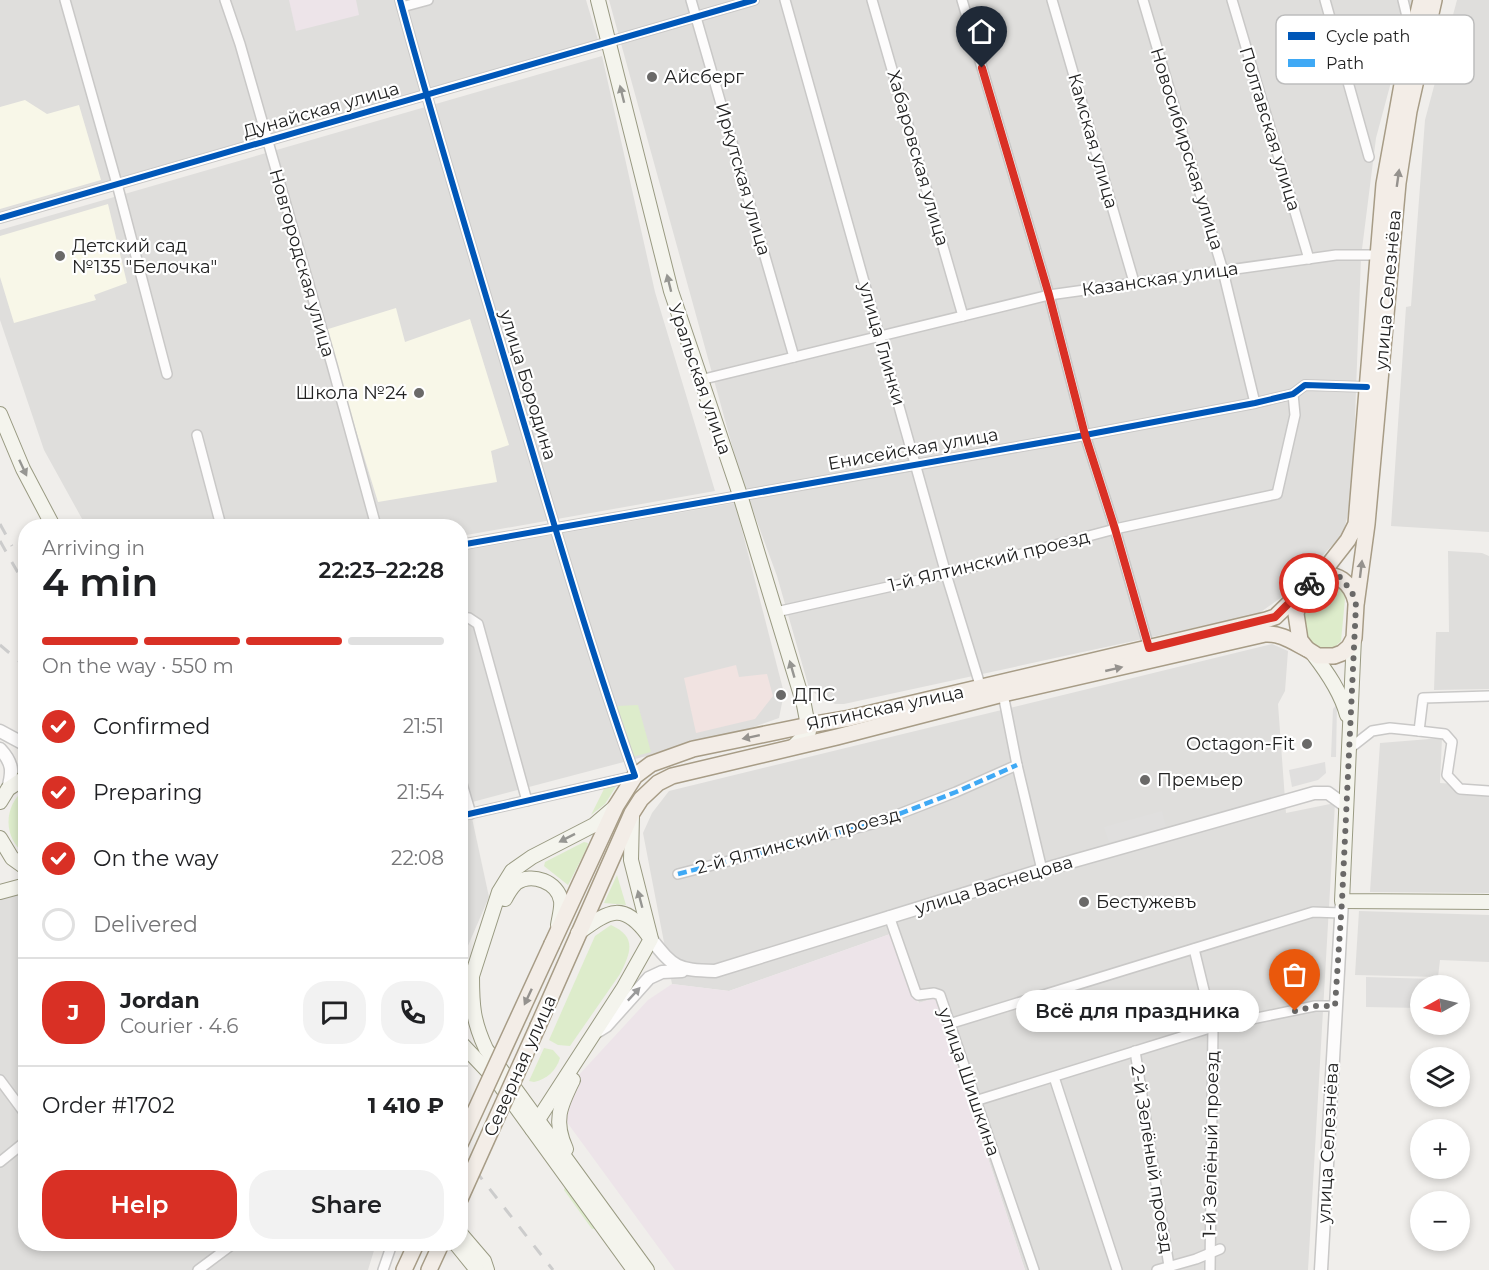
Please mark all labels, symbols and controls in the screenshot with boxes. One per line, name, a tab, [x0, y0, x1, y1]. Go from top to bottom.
pin	[956, 6, 1007, 68]
icon: home	[965, 15, 998, 48]
legend	[1276, 15, 1474, 84]
text: Cycle path	[1326, 27, 1410, 46]
street label: Полтавская улица	[1235, 44, 1305, 214]
street label: Новосибирская улица	[1146, 45, 1228, 253]
text: Path	[1326, 54, 1364, 73]
place label: Айсберг	[664, 66, 744, 88]
street label: Хабаровская улица	[882, 68, 954, 248]
marker: Айсберг	[645, 70, 659, 84]
street label: Камская улица	[1063, 71, 1123, 211]
street label: Дунайская улица	[240, 77, 402, 143]
one-way arrow	[616, 85, 626, 103]
street label: Иркутская улица	[711, 100, 775, 258]
street label: Новгородская улица	[265, 166, 339, 360]
one-way arrow	[1394, 169, 1403, 188]
street label: улица Селезнёва	[1370, 209, 1406, 372]
place label: Детский сад №135 "Белочка"	[72, 235, 217, 278]
marker: Детский сад №135 "Белочка"	[53, 249, 67, 263]
street label: Казанская улица	[1080, 257, 1240, 301]
one-way arrow	[664, 274, 673, 292]
street label: улица Глинки	[854, 279, 910, 408]
street label: Уральская улица	[664, 300, 736, 458]
street label: улица Бородина	[494, 306, 561, 463]
place label: Школа №24	[296, 382, 407, 404]
marker: Школа №24	[412, 386, 426, 400]
street label: Енисейская улица	[826, 423, 1000, 475]
one-way arrow	[18, 459, 28, 477]
street label: 1-й Ялтинский проезд	[886, 525, 1092, 597]
text: Arriving in	[42, 536, 145, 560]
courier	[1279, 553, 1339, 613]
text: 22:23–22:28	[319, 557, 444, 584]
text: 4 min	[42, 558, 158, 606]
one-way arrow	[1356, 559, 1365, 578]
icon: bike	[1293, 567, 1326, 600]
text: On the way · 550 m	[42, 654, 234, 678]
one-way arrow	[787, 660, 796, 678]
one-way arrow	[1105, 663, 1123, 673]
street label: Ялтинская улица	[804, 681, 966, 735]
place label: ДПС	[793, 684, 835, 706]
marker: ДПС	[774, 688, 788, 702]
icon: check	[42, 710, 75, 743]
text: Confirmed	[93, 713, 210, 740]
text: 21:51	[403, 714, 444, 738]
one-way arrow	[742, 733, 761, 742]
place label: Octagon-Fit	[1186, 733, 1295, 755]
marker: Octagon-Fit	[1300, 737, 1314, 751]
place label: Премьер	[1157, 769, 1243, 791]
marker: Премьер	[1138, 773, 1152, 787]
icon: check	[42, 776, 75, 809]
text: Preparing	[93, 779, 202, 806]
text: 21:54	[397, 780, 444, 804]
street label: 2-й Ялтинский проезд	[694, 803, 903, 879]
one-way arrow	[559, 834, 576, 843]
icon: check	[42, 842, 75, 875]
text: On the way	[93, 845, 218, 872]
text: 22:08	[391, 846, 444, 870]
street label: улица Васнецова	[912, 851, 1075, 920]
one-way arrow	[635, 890, 645, 909]
place label: Бестужевъ	[1096, 891, 1196, 913]
marker: Бестужевъ	[1077, 895, 1091, 909]
text: Delivered	[93, 911, 198, 938]
pin	[1269, 949, 1320, 1011]
icon: bag	[1278, 958, 1311, 991]
north arrow	[1410, 975, 1470, 1035]
map controls	[1410, 975, 1470, 1251]
button: chat	[303, 981, 366, 1044]
button: phone	[381, 981, 444, 1044]
text: Jordan	[120, 987, 200, 1014]
one-way arrow	[627, 987, 640, 1002]
one-way arrow	[523, 989, 532, 1006]
callout: Всё для праздника	[1016, 990, 1259, 1032]
street label: Северная улица	[479, 992, 561, 1140]
text: J	[68, 999, 79, 1026]
text: Всё для праздника	[1035, 999, 1240, 1023]
street label: улица Шишкина	[933, 1004, 1005, 1159]
text: Courier · 4.6	[120, 1014, 238, 1038]
button: layers	[1410, 1047, 1470, 1107]
street label: 1-й Зелёный проезд	[1198, 1050, 1224, 1238]
street label: улица Селезнёва	[1313, 1062, 1343, 1225]
street label: 2-й Зелёный проезд	[1126, 1063, 1178, 1255]
text: Order #1702	[42, 1092, 175, 1119]
text: 1 410 ₽	[368, 1092, 444, 1119]
button: +	[1410, 1119, 1470, 1179]
button: Help	[42, 1170, 237, 1239]
button: Share	[249, 1170, 444, 1239]
button: −	[1410, 1191, 1470, 1251]

